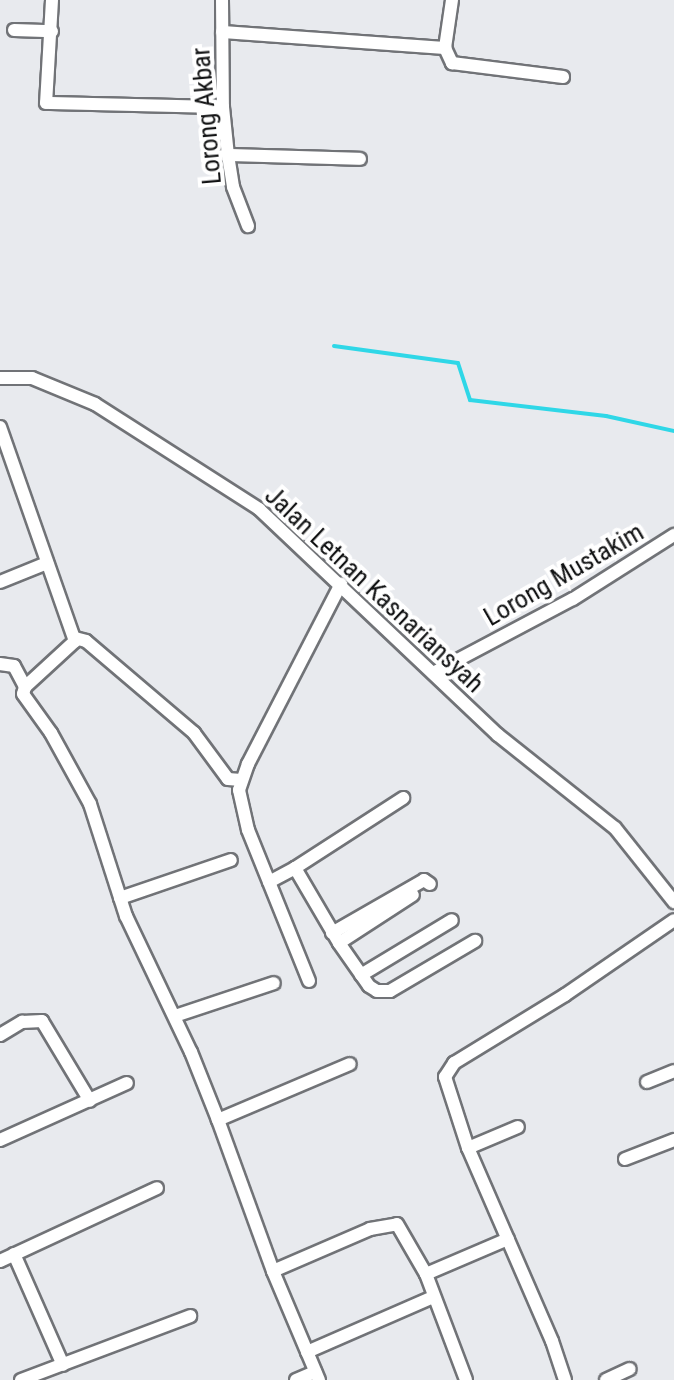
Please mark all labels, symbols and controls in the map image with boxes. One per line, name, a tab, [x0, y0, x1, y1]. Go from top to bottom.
street label: Lorong Akbar	[185, 46, 229, 186]
street label: Jalan Letnan Kasnariansyah	[258, 480, 490, 700]
street label: Lorong Mustakim	[479, 517, 649, 633]

